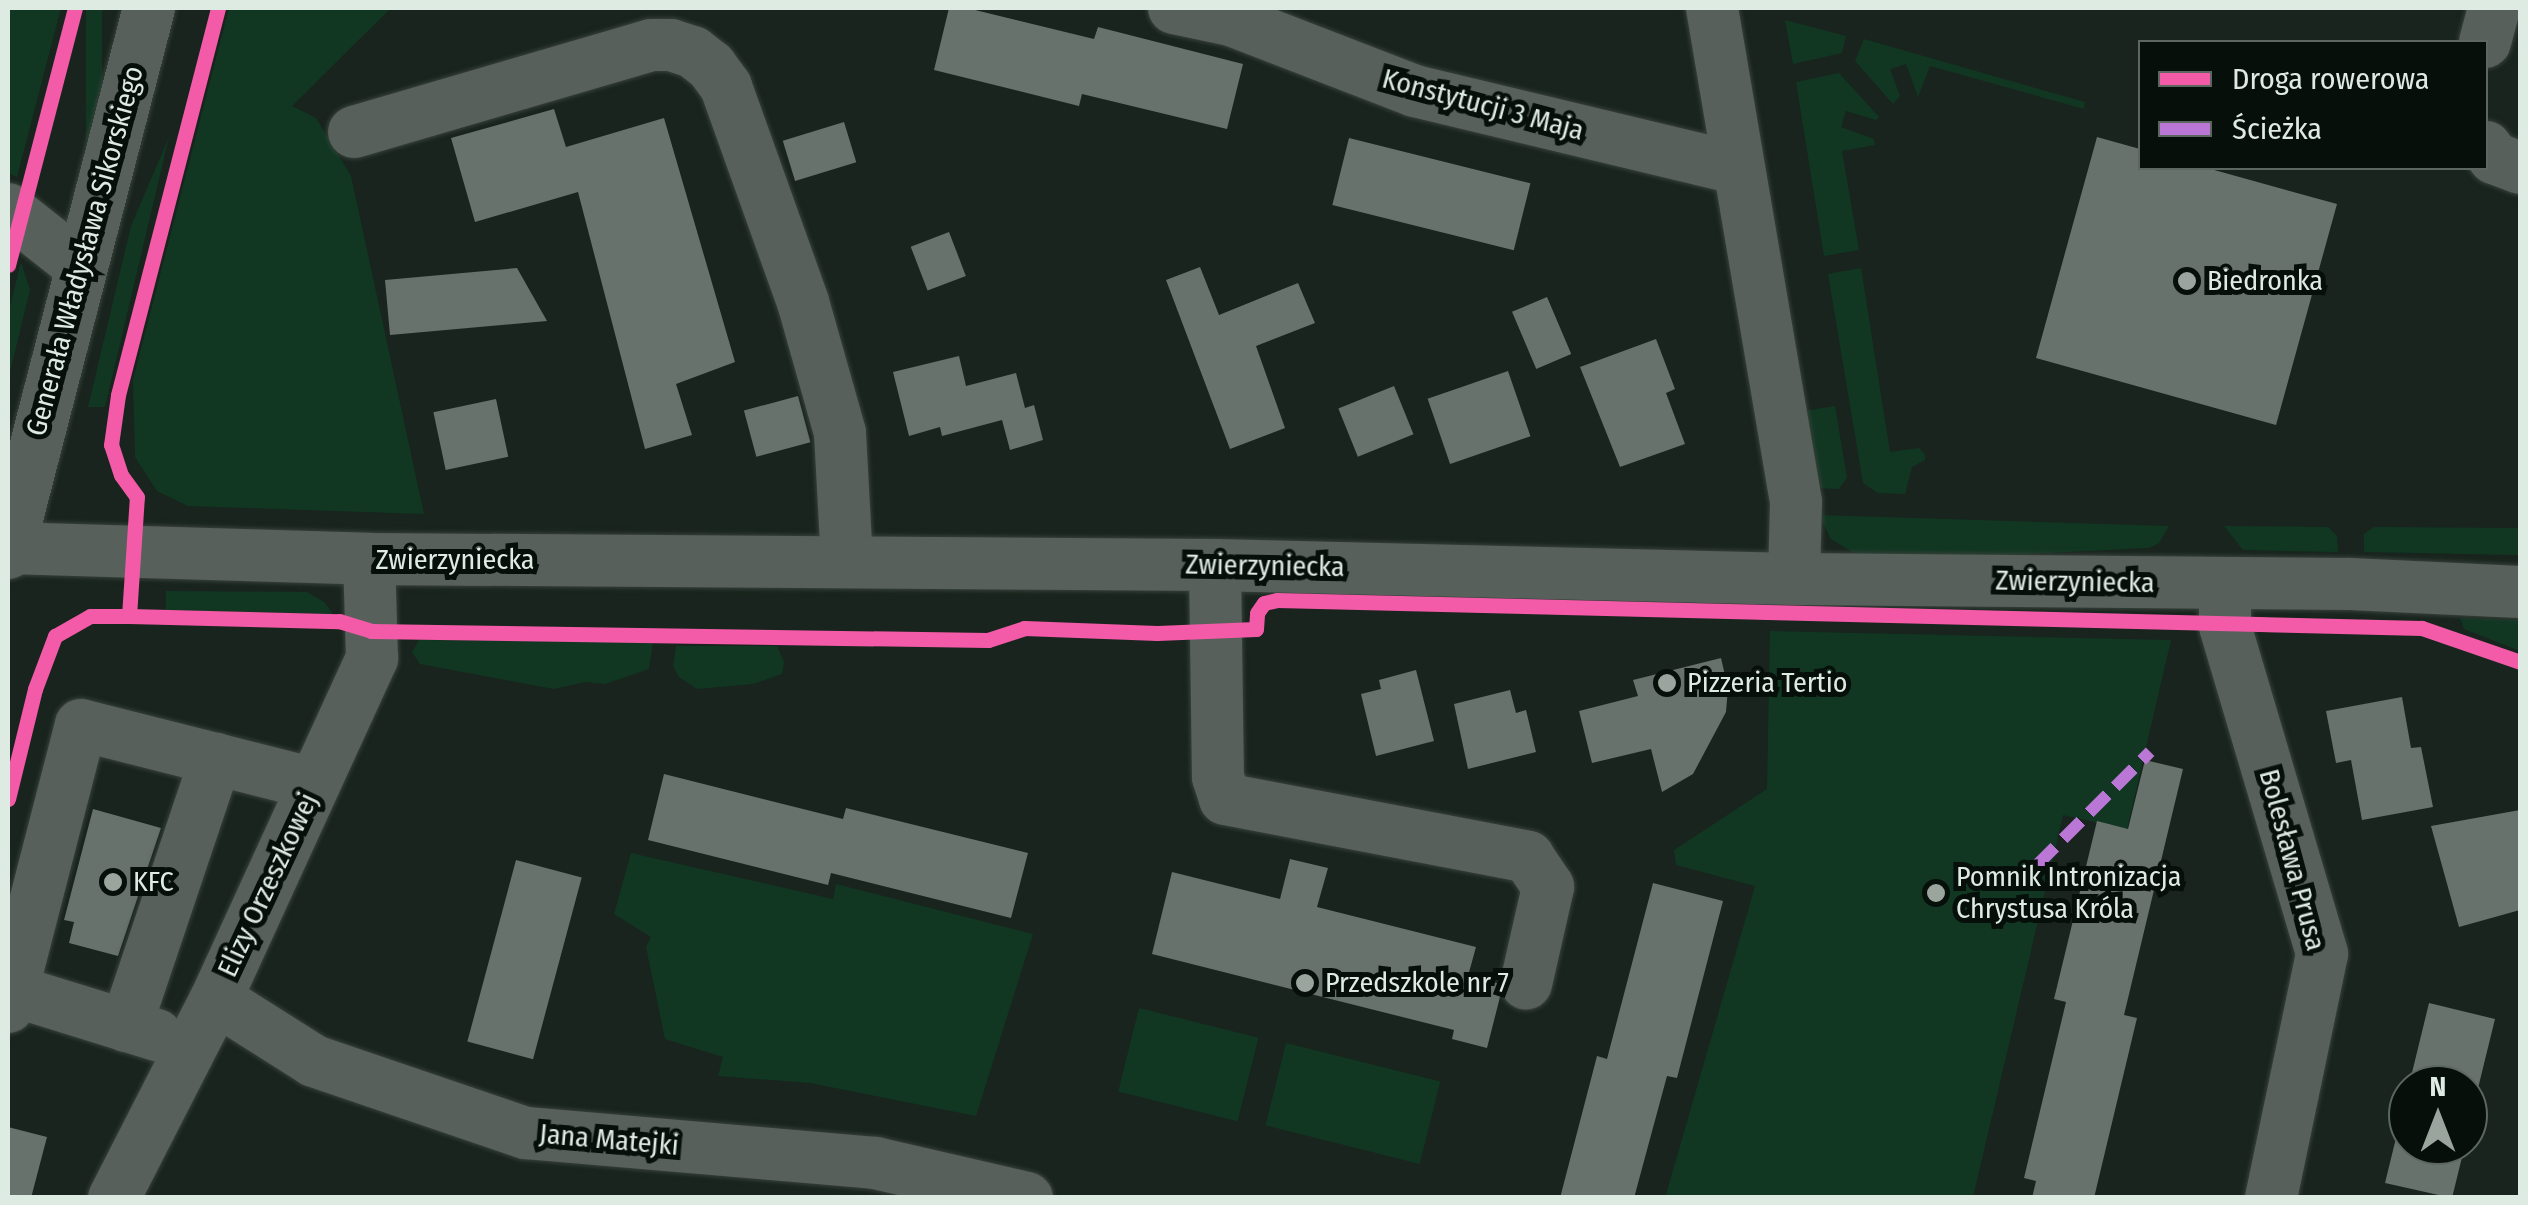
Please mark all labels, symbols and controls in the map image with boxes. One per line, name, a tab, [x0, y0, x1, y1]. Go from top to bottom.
legend	[2138, 40, 2488, 170]
text: Droga rowerowa	[2232, 61, 2429, 97]
street label: Generała Władysława Sikorskiego	[19, 62, 151, 440]
street label: Konstytucji 3 Maja	[1379, 62, 1587, 148]
text: Ścieżka	[2232, 111, 2322, 147]
place label: Biedronka	[2207, 264, 2323, 298]
marker: Biedronka	[2176, 270, 2198, 292]
street label: Zwierzyniecka	[375, 543, 535, 577]
street label: Zwierzyniecka	[1185, 548, 1345, 584]
street label: Zwierzyniecka	[1995, 564, 2155, 600]
place label: Pizzeria Tertio	[1687, 666, 1848, 700]
marker: Pizzeria Tertio	[1656, 672, 1678, 694]
street label: Bolesława Prusa	[2252, 766, 2332, 954]
street label: Elizy Orzeszkowej	[211, 788, 325, 982]
place label: Pomnik Intronizacja Chrystusa Króla	[1956, 860, 2181, 926]
place label: KFC	[133, 865, 174, 899]
marker: KFC	[102, 871, 124, 893]
marker: Pomnik Intronizacja Chrystusa Króla	[1925, 882, 1947, 904]
place label: Przedszkole nr 7	[1325, 966, 1509, 1000]
marker: Przedszkole nr 7	[1294, 972, 1316, 994]
north arrow	[2388, 1065, 2488, 1165]
text: N	[2430, 1070, 2446, 1103]
street label: Jana Matejki	[538, 1117, 680, 1163]

